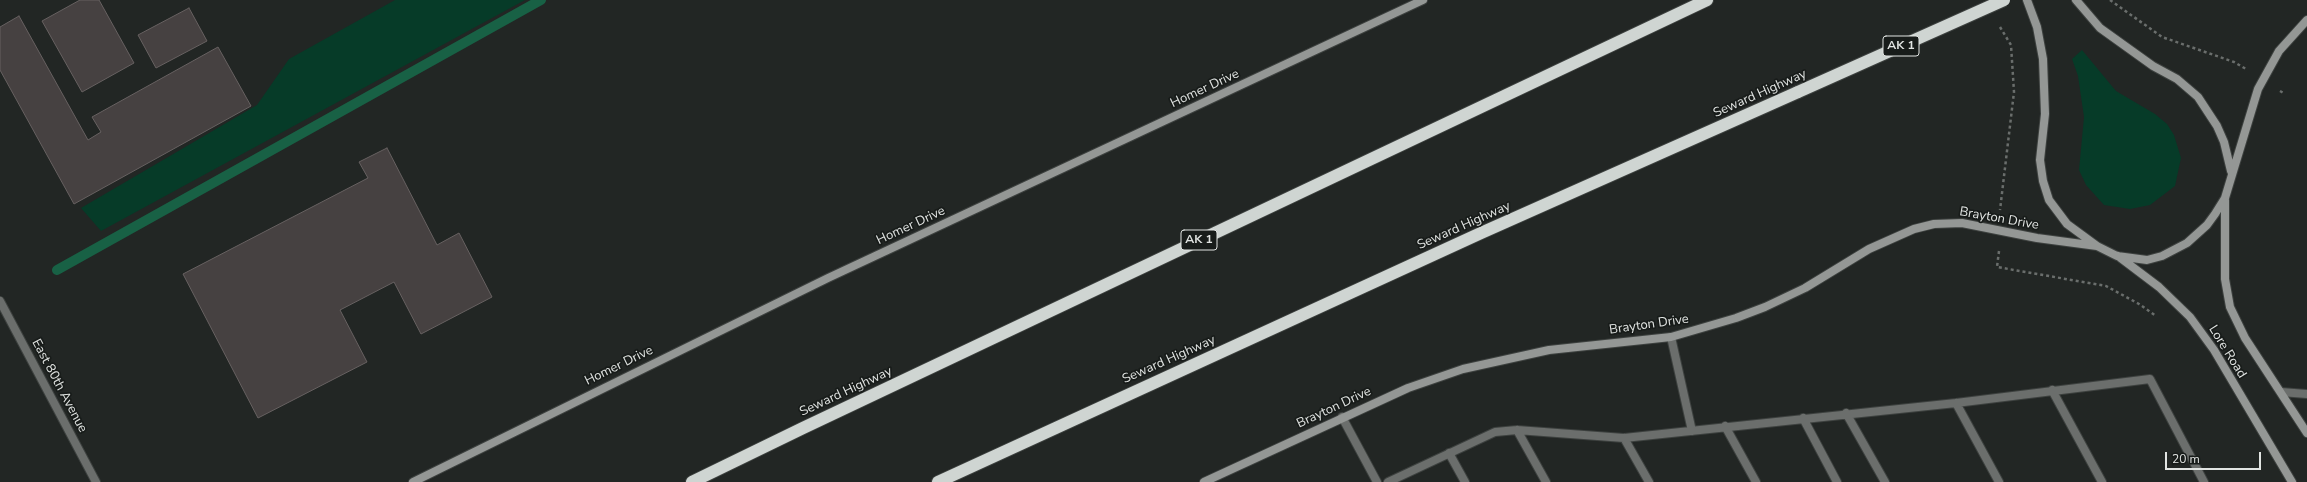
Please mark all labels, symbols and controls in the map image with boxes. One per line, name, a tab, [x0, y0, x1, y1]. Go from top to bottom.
road number: AK 1	[1883, 36, 1919, 56]
street label: Homer Drive	[1168, 66, 1242, 112]
street label: Seward Highway	[1711, 67, 1809, 121]
street label: Seward Highway	[1415, 199, 1513, 253]
street label: Homer Drive	[874, 203, 948, 249]
street label: Brayton Drive	[1958, 204, 2040, 234]
road number: AK 1	[1181, 230, 1217, 250]
street label: Brayton Drive	[1608, 312, 1690, 338]
street label: Lore Road	[2205, 323, 2249, 381]
street label: Seward Highway	[1120, 333, 1218, 387]
street label: East 80th Avenue	[28, 337, 90, 435]
street label: Homer Drive	[582, 343, 656, 389]
street label: Seward Highway	[797, 364, 895, 420]
street label: Brayton Drive	[1294, 384, 1374, 432]
scale bar	[2167, 444, 2263, 470]
text: 20 m	[2172, 451, 2200, 467]

